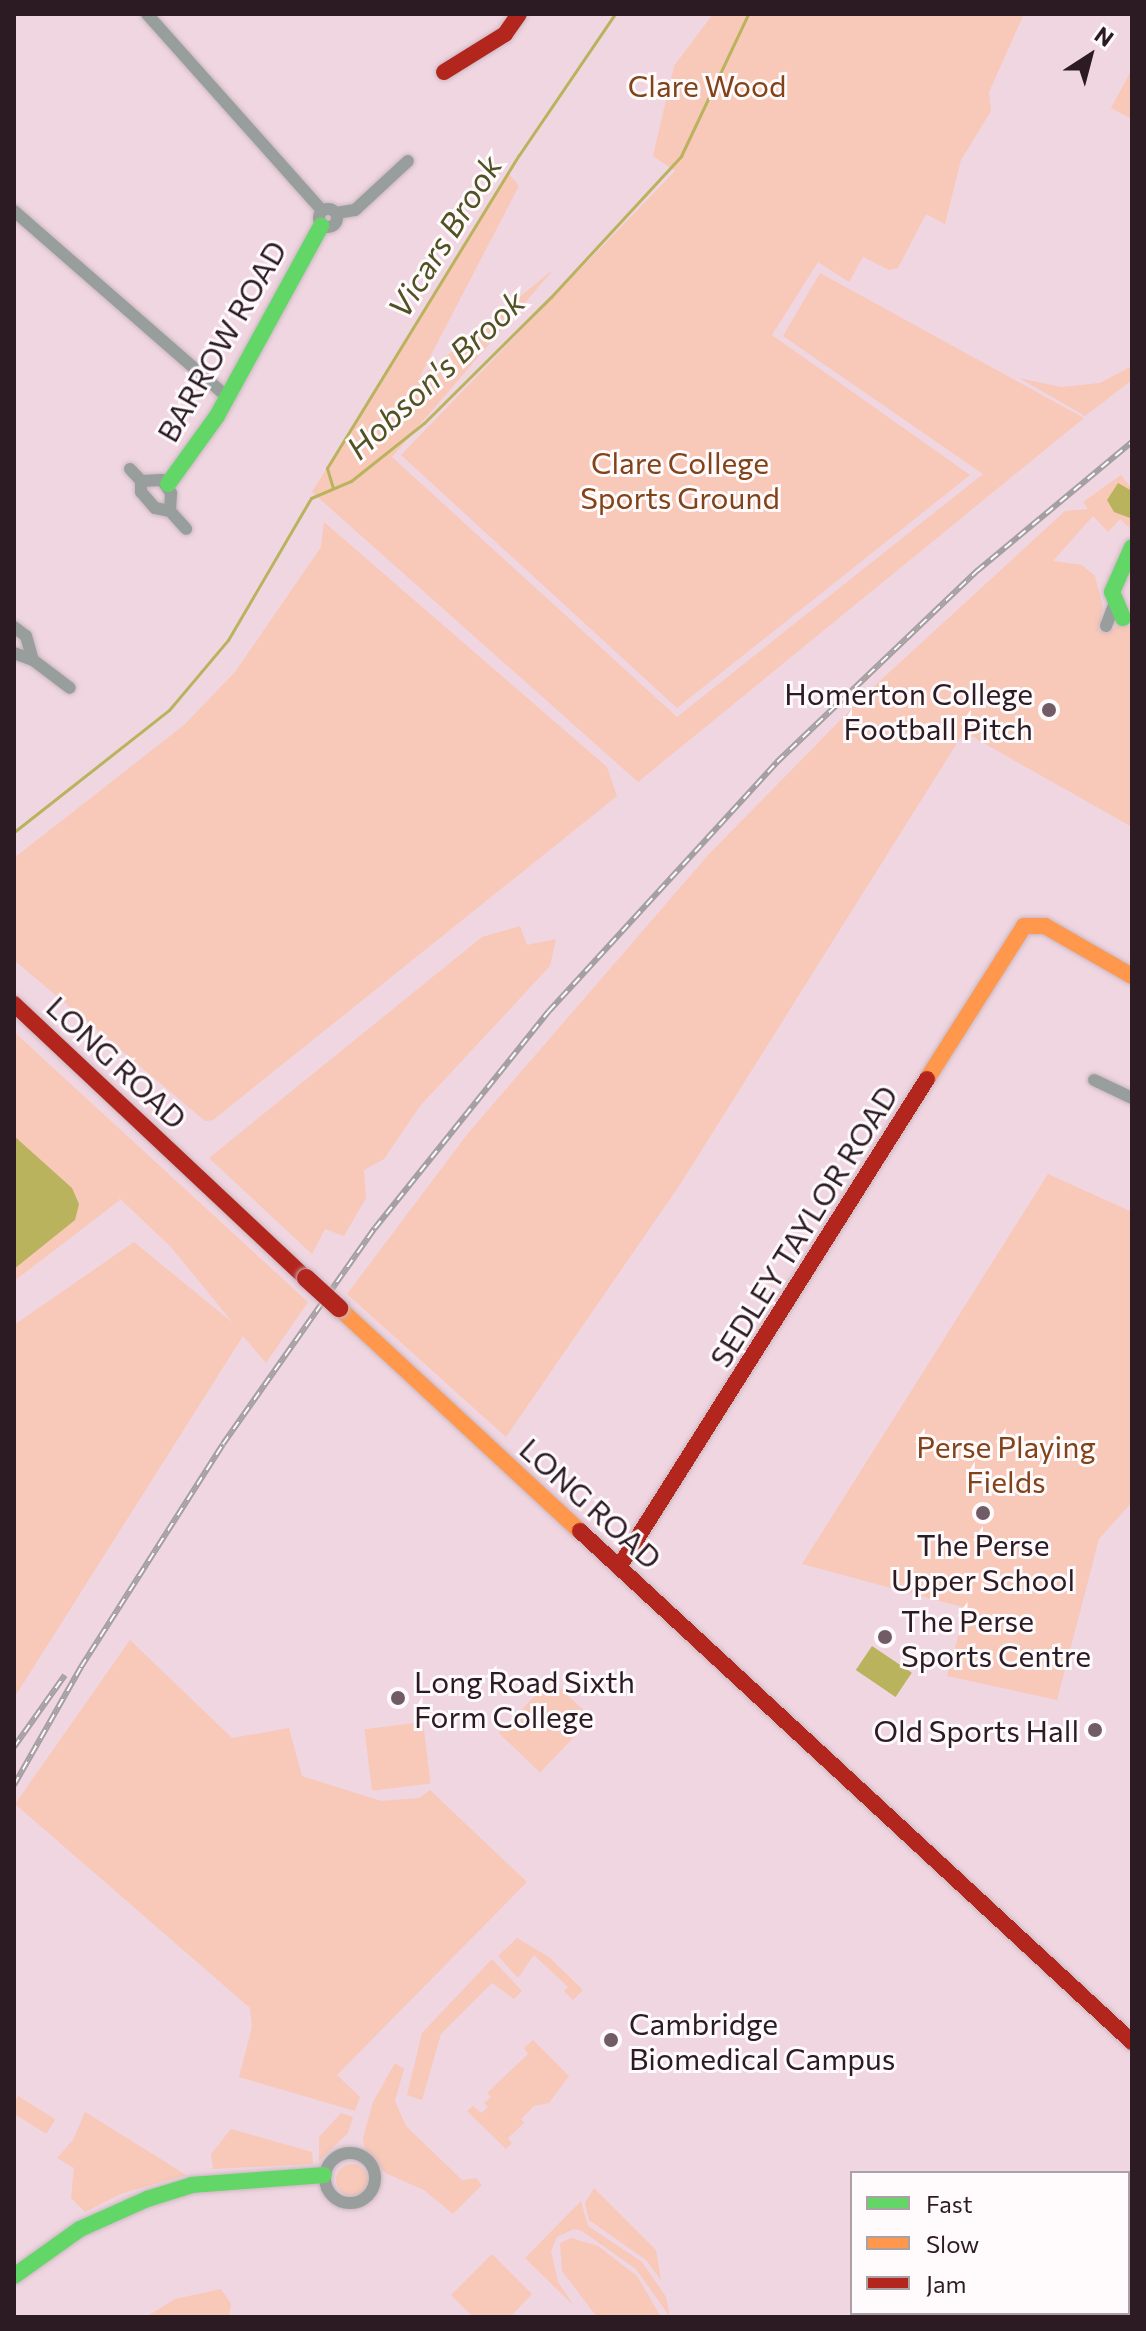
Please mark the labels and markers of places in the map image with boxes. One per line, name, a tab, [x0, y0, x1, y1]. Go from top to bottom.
place label: Homerton College Football Pitch	[784, 675, 1033, 746]
marker: Homerton College Football Pitch	[1040, 701, 1058, 719]
marker: The Perse Upper School	[974, 1504, 992, 1522]
place label: The Perse Upper School	[891, 1526, 1075, 1596]
place label: The Perse Sports Centre	[901, 1602, 1091, 1672]
marker: The Perse Sports Centre	[876, 1628, 894, 1646]
place label: Long Road Sixth Form College	[414, 1663, 635, 1734]
marker: Long Road Sixth Form College	[389, 1689, 407, 1707]
place label: Old Sports Hall	[873, 1712, 1079, 1748]
marker: Old Sports Hall	[1086, 1721, 1104, 1739]
place label: Cambridge Biomedical Campus	[629, 2005, 895, 2076]
marker: Cambridge Biomedical Campus	[600, 2029, 622, 2051]

